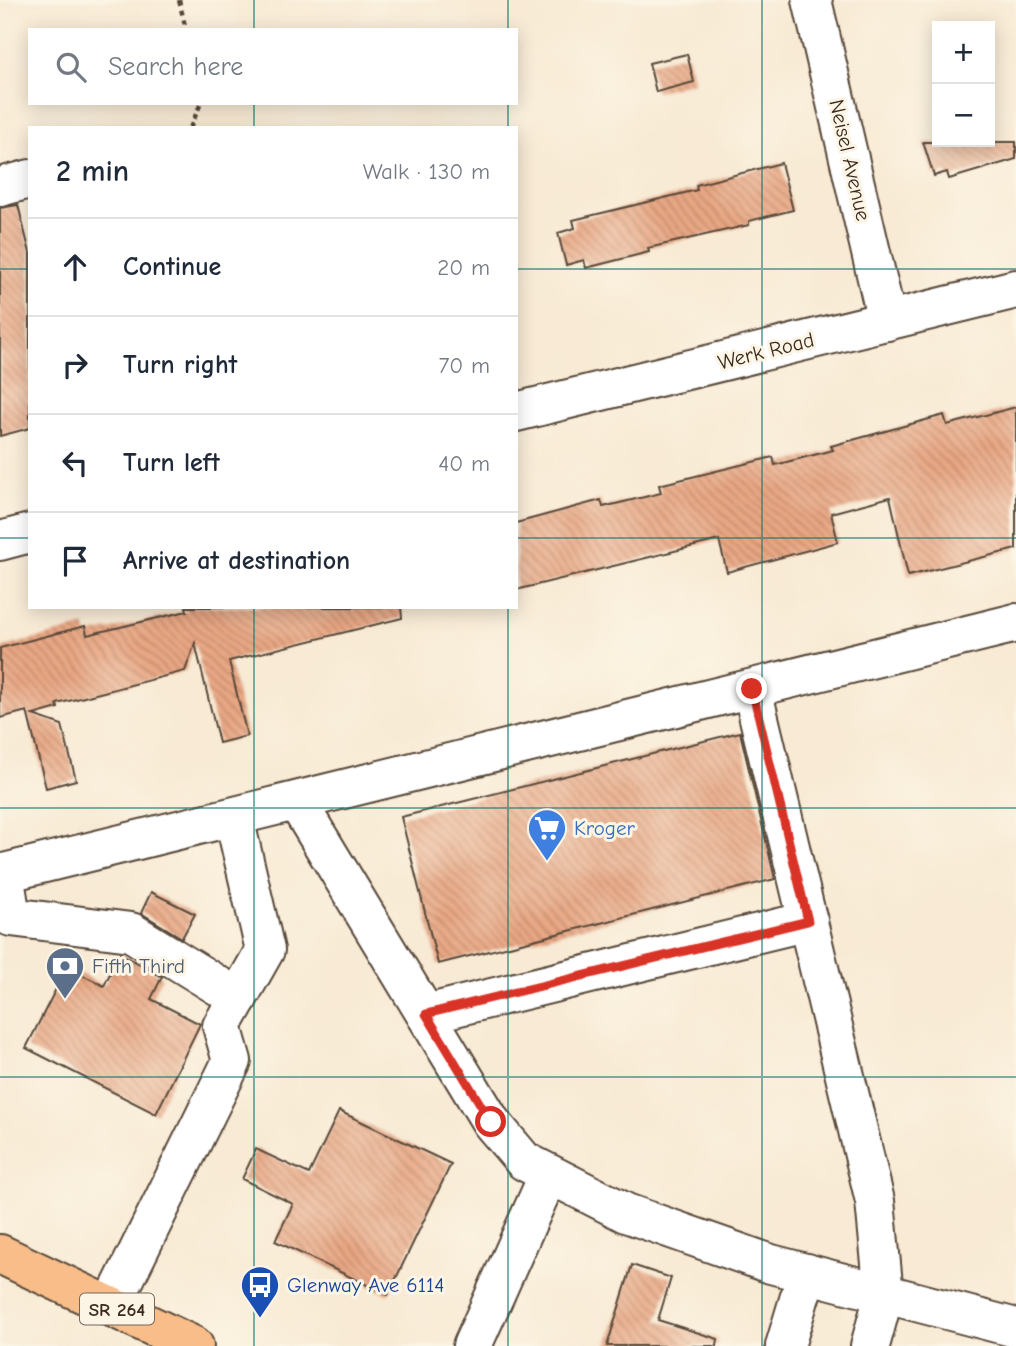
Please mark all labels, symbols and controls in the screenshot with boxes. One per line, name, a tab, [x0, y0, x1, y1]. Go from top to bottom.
map controls	[932, 21, 995, 147]
button: +	[932, 21, 995, 84]
search box	[28, 28, 518, 105]
icon: search	[52, 48, 90, 86]
text: Search here	[108, 52, 243, 82]
button: −	[932, 84, 995, 147]
street label: Neisel Avenue	[824, 97, 876, 223]
text: 2 min	[56, 154, 129, 189]
text: Walk · 130 m	[363, 158, 490, 185]
icon: ahead	[56, 248, 94, 286]
text: Continue	[123, 252, 221, 282]
text: 20 m	[437, 254, 490, 281]
street label: Werk Road	[715, 327, 817, 375]
icon: right	[56, 346, 94, 384]
text: Turn right	[123, 350, 237, 380]
text: 70 m	[438, 352, 490, 379]
icon: left	[56, 444, 94, 482]
text: Turn left	[123, 448, 220, 478]
text: 40 m	[438, 450, 490, 477]
icon: arrive	[56, 542, 94, 580]
text: Arrive at destination	[123, 546, 350, 576]
route end	[736, 673, 767, 704]
supermarket icon: Kroger	[526, 807, 568, 862]
place label: Kroger	[574, 816, 635, 840]
bank icon: Fifth Third	[44, 945, 86, 1000]
place label: Fifth Third	[92, 954, 185, 978]
route start	[475, 1106, 506, 1137]
bus stop icon: Glenway Ave 6114	[239, 1264, 281, 1319]
place label: Glenway Ave 6114	[287, 1273, 444, 1297]
road number: SR 264	[80, 1294, 154, 1324]

